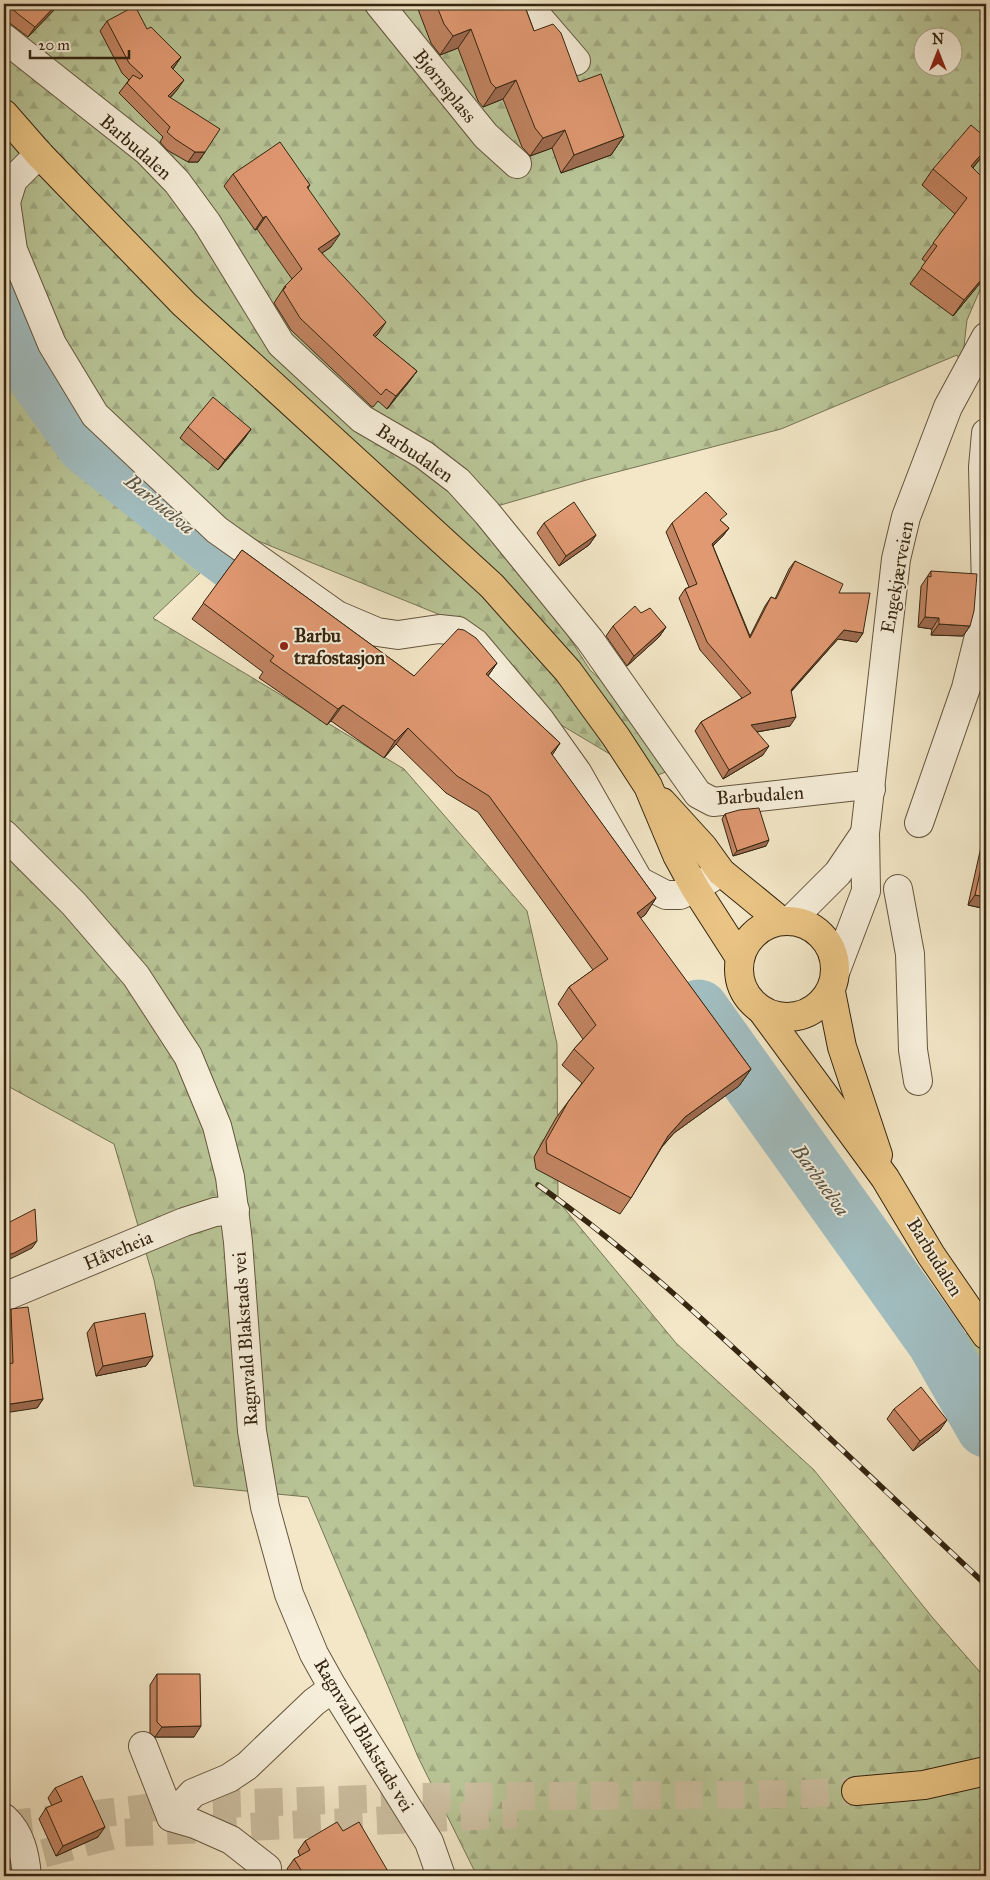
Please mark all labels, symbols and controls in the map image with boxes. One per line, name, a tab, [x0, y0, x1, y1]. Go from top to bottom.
scale bar	[30, 28, 129, 60]
north arrow	[912, 28, 962, 78]
text: N	[932, 31, 944, 48]
text: 20 m	[38, 36, 70, 54]
street label: Bjørnsplass	[408, 45, 482, 127]
street label: Barbudalen	[95, 110, 177, 184]
street label: Barbudalen	[372, 419, 458, 487]
water label: Barbuelva	[119, 468, 200, 539]
street label: Engekjærveien	[876, 519, 919, 635]
place label: Barbu trafostasjon	[293, 624, 386, 670]
marker: Barbu trafostasjon	[278, 640, 290, 652]
street label: Barbudalen	[715, 780, 805, 810]
water label: Barbuelva	[786, 1139, 855, 1221]
street label: Barbudalen	[902, 1214, 968, 1300]
street label: Håveheia	[80, 1225, 157, 1275]
street label: Ragnvald Blakstads vei	[227, 1251, 264, 1427]
street label: Ragnvald Blakstads vei	[308, 1654, 419, 1816]

